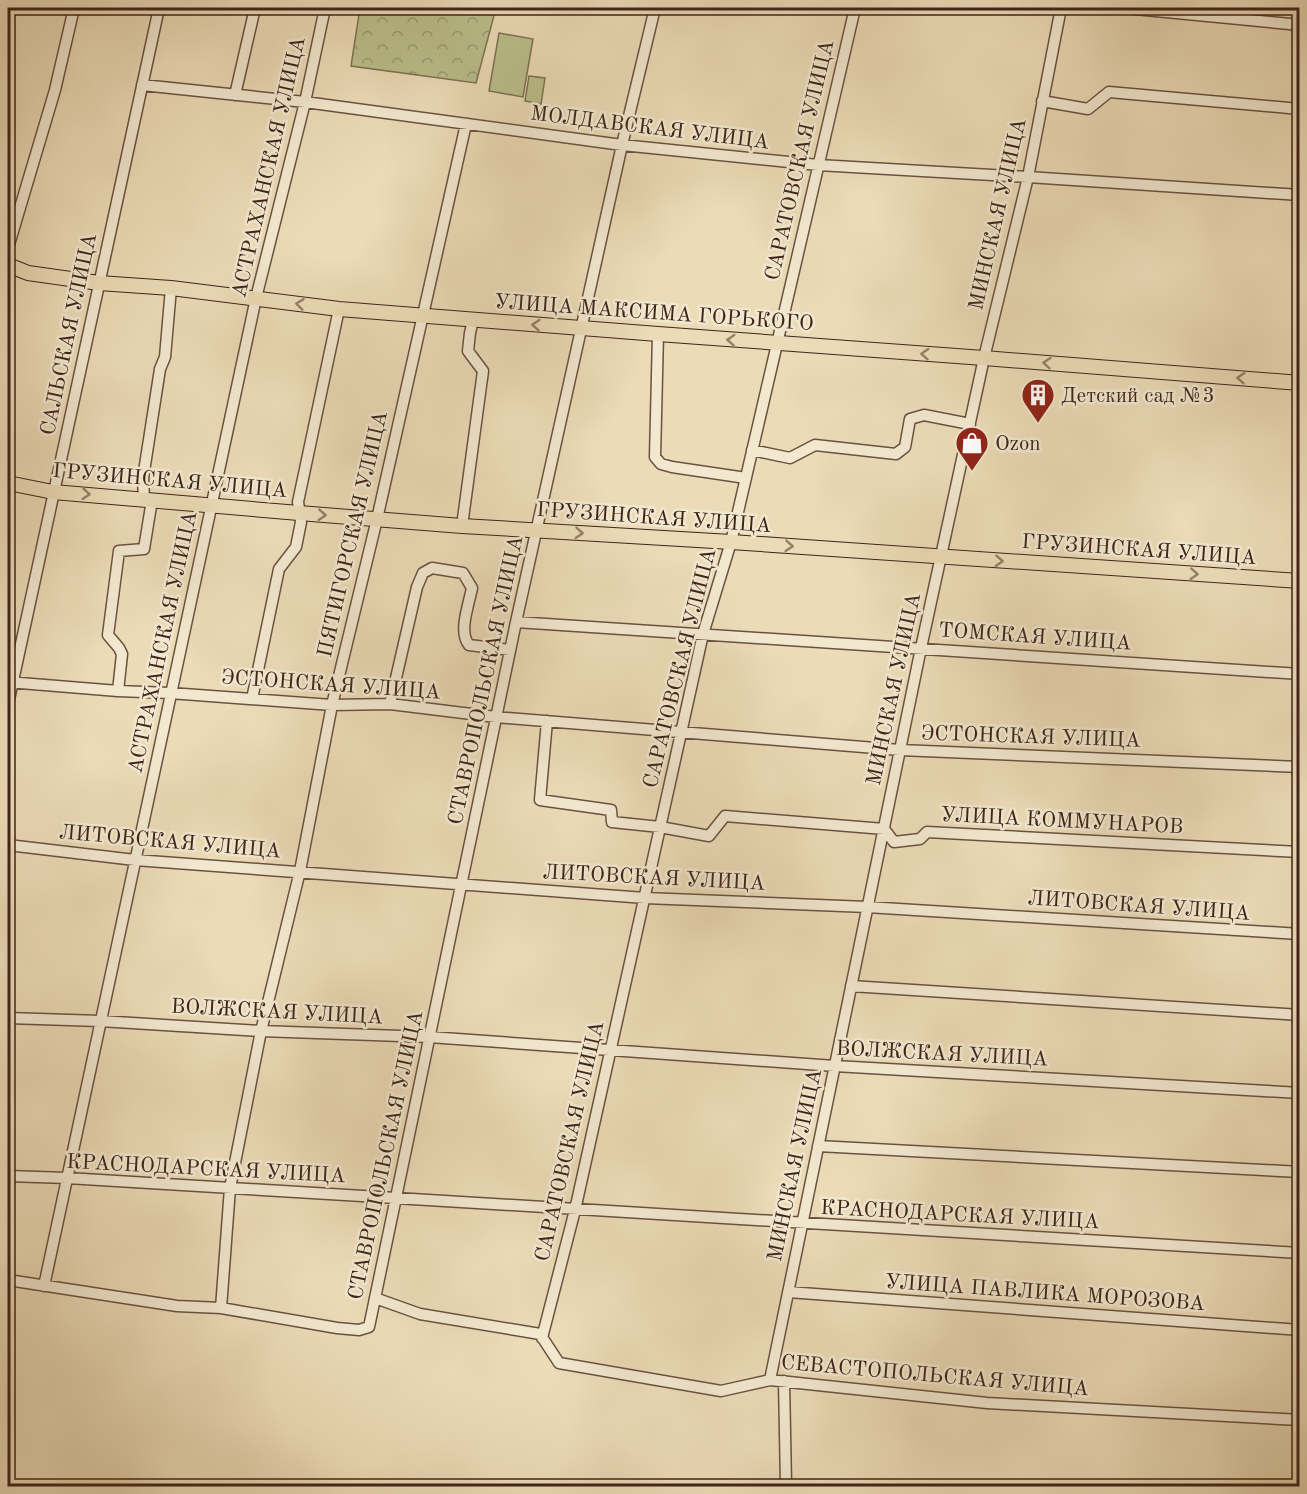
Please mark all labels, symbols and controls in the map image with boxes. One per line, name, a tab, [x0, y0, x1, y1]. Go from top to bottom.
street label: АСТРАХАНСКАЯ УЛИЦА	[229, 35, 310, 300]
street label: САРАТОВСКАЯ УЛИЦА	[763, 38, 838, 283]
street label: МОЛДАВСКАЯ УЛИЦА	[529, 103, 770, 154]
street label: МИНСКАЯ УЛИЦА	[966, 116, 1031, 312]
street label: САЛЬСКАЯ УЛИЦА	[38, 231, 101, 437]
street label: УЛИЦА МАКСИМА ГОРЬКОГО	[493, 292, 814, 335]
one-way arrow	[296, 298, 305, 310]
one-way arrow	[532, 318, 541, 331]
one-way arrow	[726, 333, 735, 346]
one-way arrow	[921, 347, 930, 360]
one-way arrow	[1042, 357, 1051, 370]
one-way arrow	[1237, 372, 1246, 385]
building icon: Детский сад №3	[1020, 377, 1056, 424]
place label: Детский сад №3	[1061, 386, 1215, 407]
street label: ПЯТИГОРСКАЯ УЛИЦА	[315, 409, 392, 660]
shop icon: Ozon	[954, 425, 990, 472]
place label: Ozon	[995, 434, 1041, 455]
street label: ГРУЗИНСКАЯ УЛИЦА	[52, 461, 288, 502]
one-way arrow	[82, 488, 91, 501]
street label: ГРУЗИНСКАЯ УЛИЦА	[536, 500, 772, 537]
one-way arrow	[318, 508, 327, 521]
street label: АСТРАХАНСКАЯ УЛИЦА	[125, 509, 202, 775]
one-way arrow	[575, 526, 584, 539]
street label: ГРУЗИНСКАЯ УЛИЦА	[1021, 532, 1257, 569]
street label: СТАВРОПОЛЬСКАЯ УЛИЦА	[446, 534, 527, 827]
one-way arrow	[784, 540, 793, 553]
street label: САРАТОВСКАЯ УЛИЦА	[640, 546, 720, 790]
one-way arrow	[995, 554, 1004, 567]
one-way arrow	[1189, 567, 1198, 580]
street label: МИНСКАЯ УЛИЦА	[864, 591, 925, 788]
street label: ТОМСКАЯ УЛИЦА	[938, 620, 1132, 655]
street label: ЭСТОНСКАЯ УЛИЦА	[220, 667, 441, 704]
street label: ЭСТОНСКАЯ УЛИЦА	[921, 723, 1141, 752]
street label: УЛИЦА КОММУНАРОВ	[940, 805, 1184, 838]
street label: ЛИТОВСКАЯ УЛИЦА	[58, 822, 282, 863]
street label: ЛИТОВСКАЯ УЛИЦА	[542, 862, 766, 895]
street label: ЛИТОВСКАЯ УЛИЦА	[1027, 888, 1251, 925]
street label: ВОЛЖСКАЯ УЛИЦА	[170, 996, 384, 1029]
street label: СТАВРОПОЛЬСКАЯ УЛИЦА	[346, 1009, 427, 1302]
street label: САРАТОВСКАЯ УЛИЦА	[533, 1019, 608, 1264]
street label: ВОЛЖСКАЯ УЛИЦА	[835, 1038, 1049, 1071]
street label: МИНСКАЯ УЛИЦА	[765, 1067, 826, 1264]
street label: КРАСНОДАРСКАЯ УЛИЦА	[66, 1152, 346, 1187]
street label: КРАСНОДАРСКАЯ УЛИЦА	[820, 1198, 1100, 1233]
street label: УЛИЦА ПАВЛИКА МОРОЗОВА	[884, 1272, 1206, 1315]
street label: СЕВАСТОПОЛЬСКАЯ УЛИЦА	[780, 1353, 1090, 1400]

